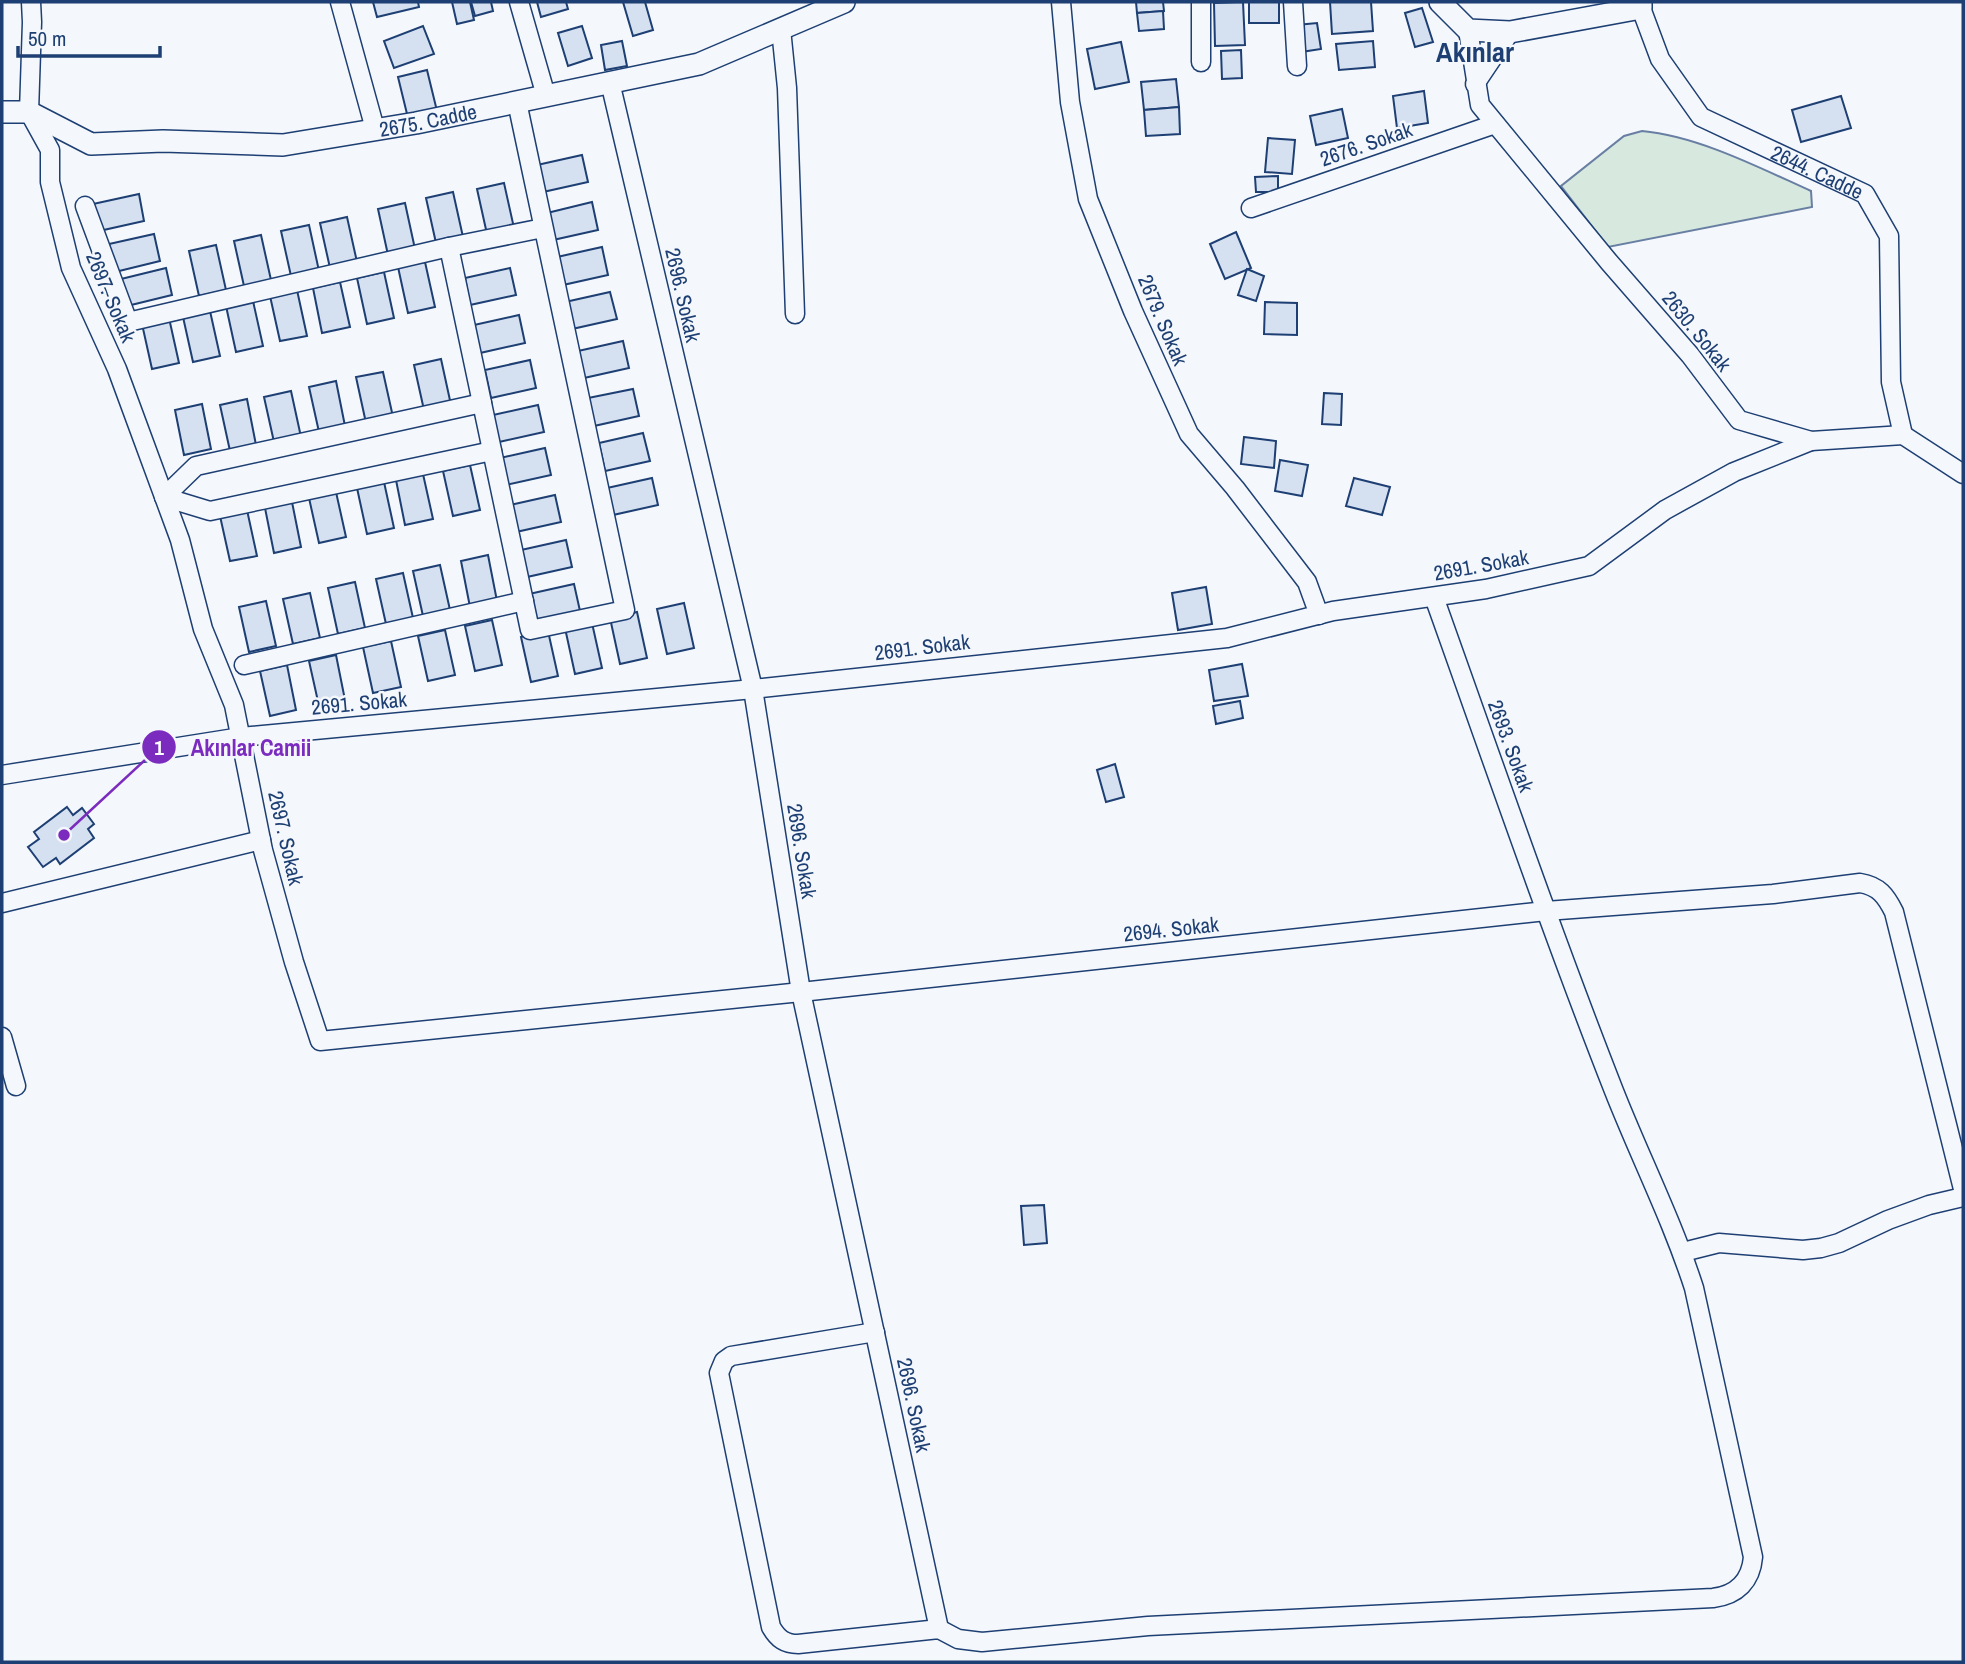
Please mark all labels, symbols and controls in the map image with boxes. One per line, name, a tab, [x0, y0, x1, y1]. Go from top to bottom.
scale bar	[18, 14, 159, 58]
text: 50 m	[28, 24, 66, 53]
district label: Akınlar	[1436, 33, 1514, 71]
street label: 2675. Cadde	[377, 96, 479, 143]
street label: 2676. Sokak	[1316, 115, 1416, 173]
street label: 2644. Cadde	[1767, 138, 1868, 206]
street label: 2696. Sokak	[658, 245, 708, 345]
street label: 2697. Sokak	[79, 247, 143, 347]
street label: 2679. Sokak	[1131, 270, 1195, 370]
street label: 2630. Sokak	[1656, 285, 1739, 378]
street label: 2691. Sokak	[1431, 542, 1531, 588]
street label: 2691. Sokak	[873, 627, 972, 667]
street label: 2691. Sokak	[310, 684, 408, 722]
street label: 2693. Sokak	[1481, 696, 1541, 796]
callout: Akınlar Camii	[142, 725, 325, 769]
text: Akınlar Camii	[191, 732, 311, 763]
text: 1	[154, 733, 164, 762]
street label: 2697. Sokak	[261, 788, 311, 888]
street label: 2696. Sokak	[780, 801, 824, 901]
street label: 2694. Sokak	[1122, 910, 1221, 948]
street label: 2696. Sokak	[890, 1355, 938, 1455]

